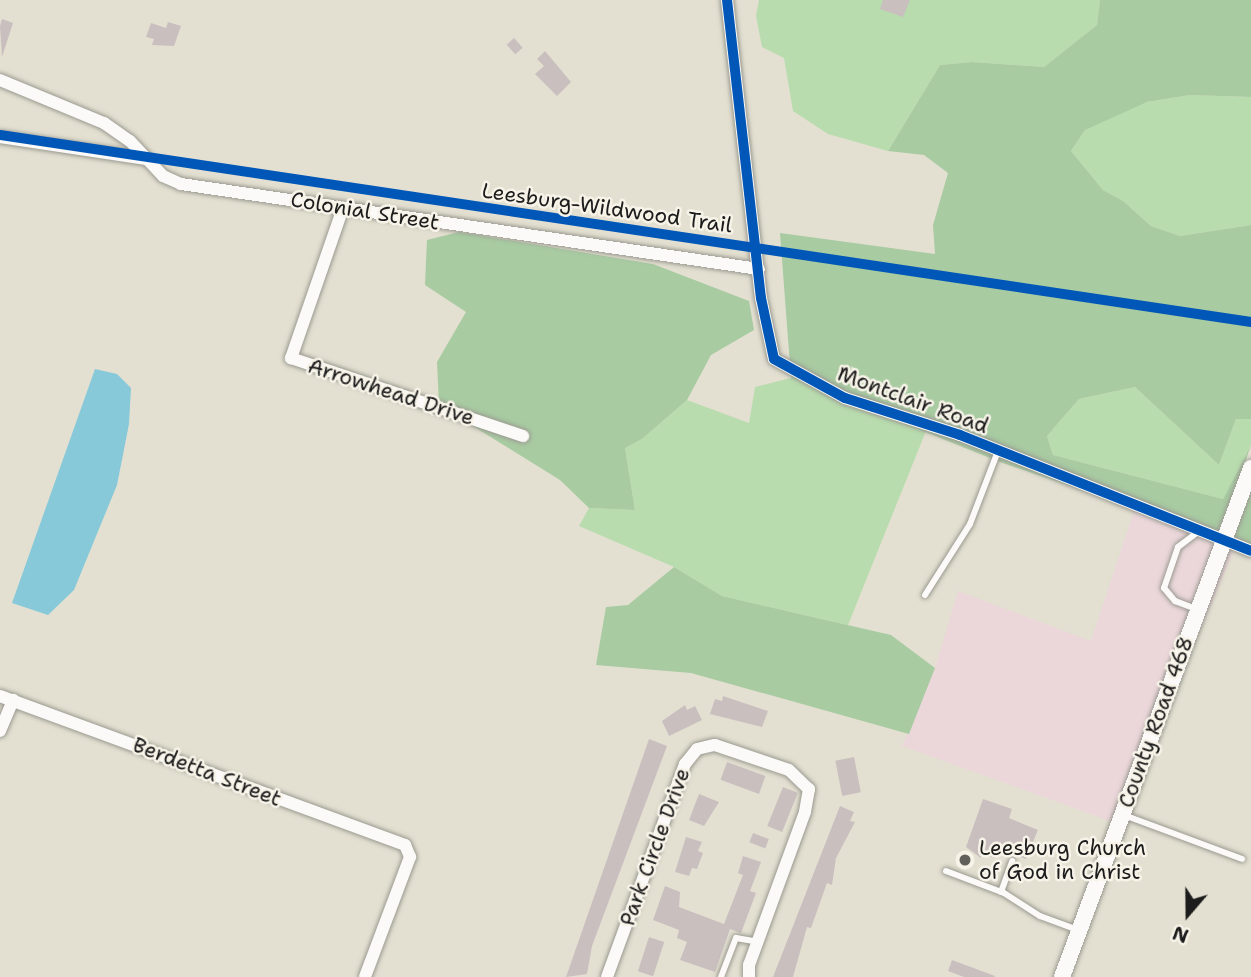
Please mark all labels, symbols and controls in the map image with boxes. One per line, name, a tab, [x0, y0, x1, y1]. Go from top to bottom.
street label: Leesburg-Wildwood Trail	[480, 178, 734, 238]
street label: Colonial Street	[289, 187, 441, 235]
street label: Arrowhead Drive	[305, 353, 477, 431]
street label: Montclair Road	[834, 361, 992, 439]
street label: County Road 468	[1113, 633, 1199, 811]
street label: Berdetta Street	[129, 732, 285, 812]
street label: Park Circle Drive	[615, 765, 695, 929]
place label: Leesburg Church of God in Christ	[979, 835, 1146, 885]
marker: Leesburg Church of God in Christ	[957, 852, 973, 868]
north arrow	[1153, 879, 1223, 949]
text: N	[1169, 920, 1192, 949]

